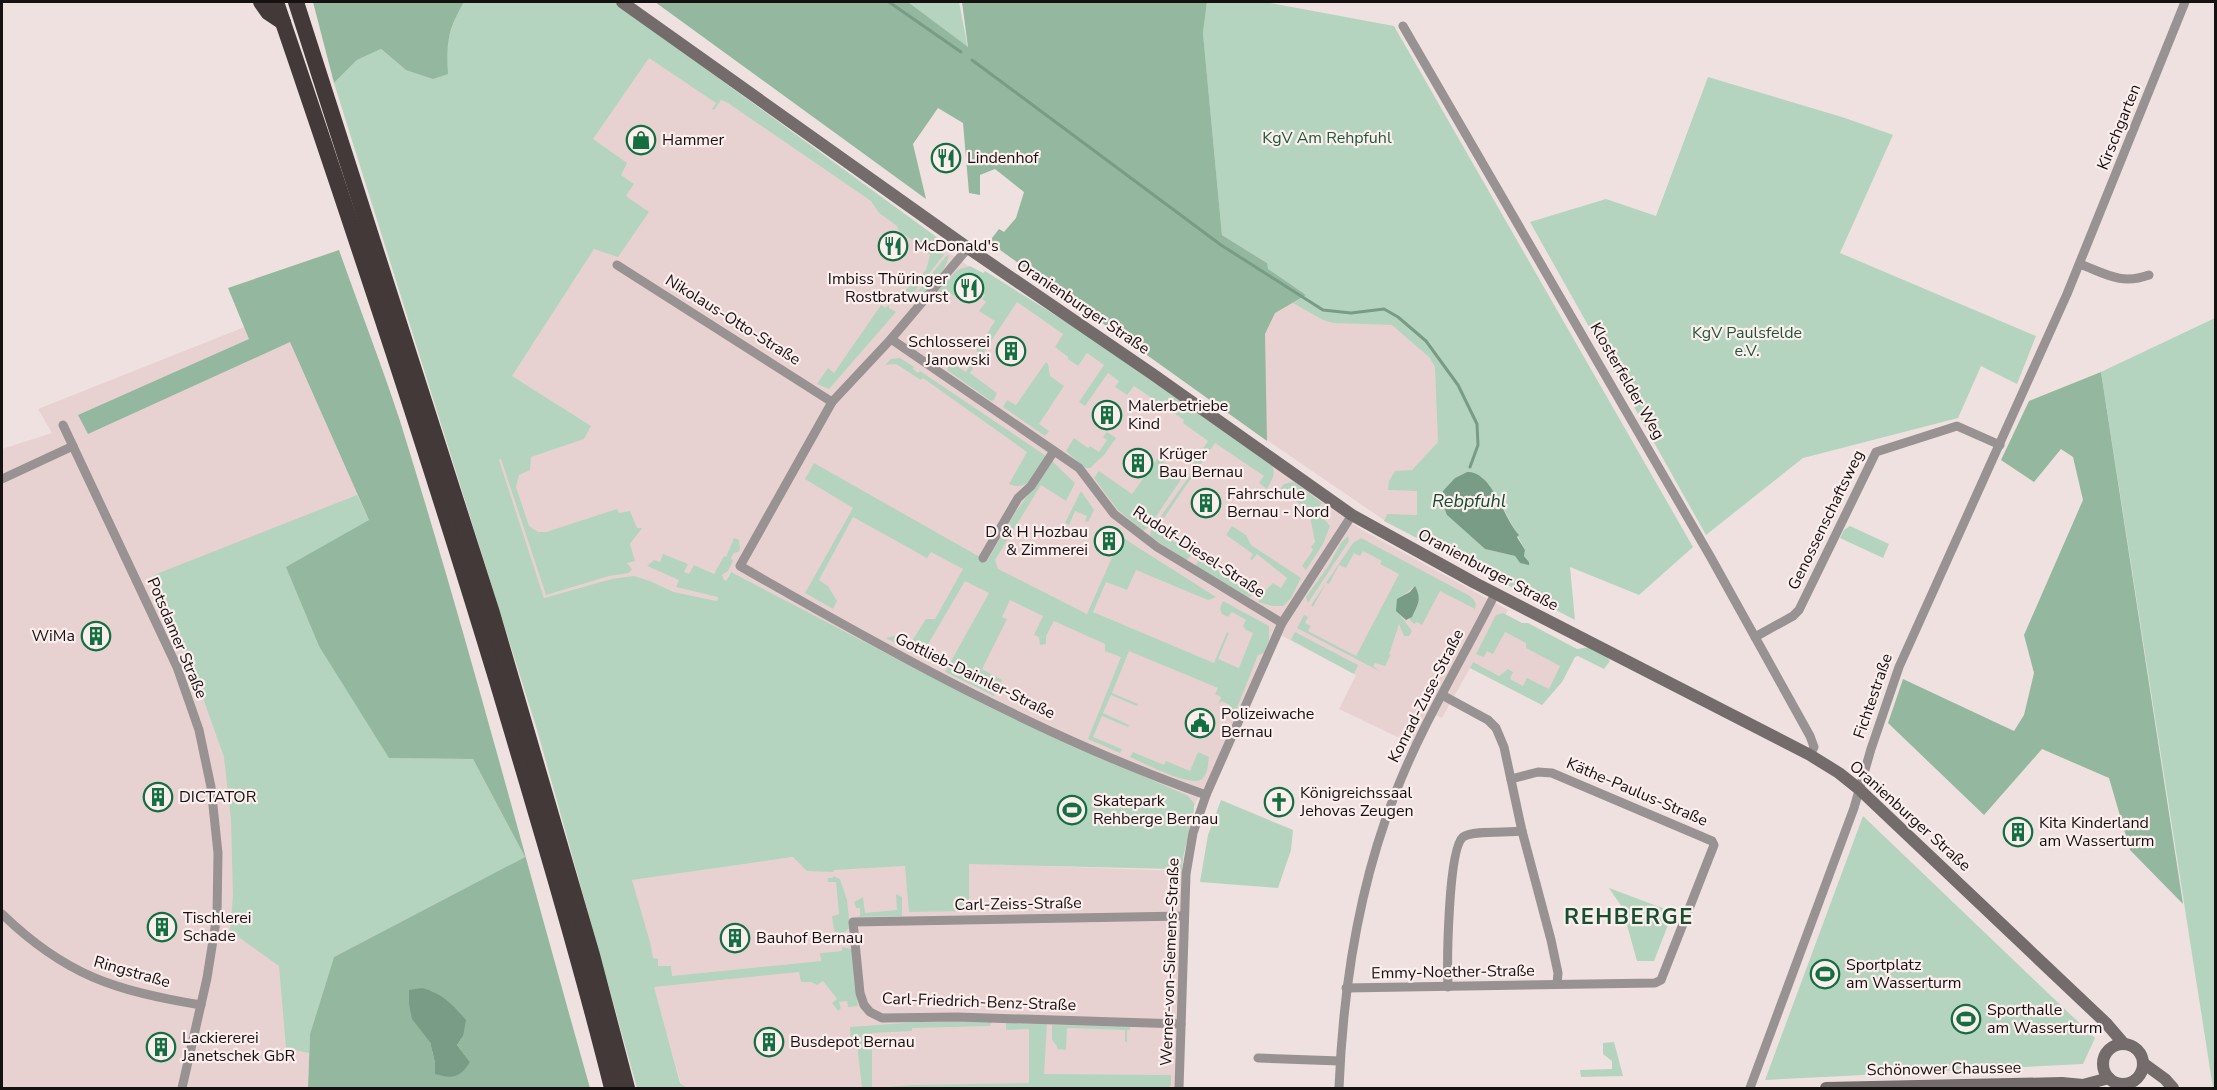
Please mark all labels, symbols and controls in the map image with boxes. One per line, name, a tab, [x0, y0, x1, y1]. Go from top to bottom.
street label: Kirschgarten	[2092, 81, 2146, 173]
shop icon: Hammer	[625, 124, 657, 156]
park label: KgV Am Rehpfuhl	[1262, 127, 1392, 149]
place label: Hammer	[662, 129, 725, 151]
restaurant icon: Lindenhof	[930, 142, 962, 174]
place label: Lindenhof	[967, 147, 1039, 169]
restaurant icon: McDonald's	[877, 230, 909, 262]
place label: McDonald's	[914, 235, 999, 257]
street label: Oranienburger Straße	[1012, 254, 1154, 360]
place label: Imbiss Thüringer Rostbratwurst	[828, 268, 948, 308]
street label: Nikolaus-Otto-Straße	[661, 269, 805, 371]
restaurant icon: Imbiss Thüringer Rostbratwurst	[953, 272, 985, 304]
street label: Klosterfelder Weg	[1585, 318, 1669, 444]
park label: KgV Paulsfelde e.V.	[1692, 322, 1802, 362]
place label: Schlosserei Janowski	[908, 331, 990, 371]
building icon: Schlosserei Janowski	[995, 335, 1027, 367]
place label: Malerbetriebe Kind	[1128, 395, 1228, 435]
building icon: Malerbetriebe Kind	[1091, 399, 1123, 431]
place label: Krüger Bau Bernau	[1159, 443, 1243, 483]
street label: Genossenschaftsweg	[1783, 446, 1869, 594]
building icon: Krüger Bau Bernau	[1122, 447, 1154, 479]
place label: Fahrschule Bernau - Nord	[1227, 483, 1329, 523]
building icon: Fahrschule Bernau - Nord	[1190, 487, 1222, 519]
water label: Rebpfuhl	[1432, 489, 1506, 513]
street label: Rudolf-Diesel-Straße	[1129, 501, 1269, 603]
place label: D & H Hozbau & Zimmerei	[985, 521, 1088, 561]
street label: Oranienburger Straße	[1414, 524, 1562, 616]
building icon: D & H Hozbau & Zimmerei	[1093, 525, 1125, 557]
street label: Potsdamer Straße	[142, 574, 212, 702]
building icon: WiMa	[80, 620, 112, 652]
place label: WiMa	[32, 625, 75, 647]
street label: Konrad-Zuse-Straße	[1383, 626, 1469, 766]
street label: Gottlieb-Daimler-Straße	[891, 628, 1059, 724]
street label: Fichtestraße	[1848, 650, 1898, 742]
place label: Polizeiwache Bernau	[1221, 703, 1314, 743]
public building icon: Polizeiwache Bernau	[1184, 707, 1216, 739]
street label: Käthe-Paulus-Straße	[1563, 752, 1711, 832]
street label: Oranienburger Straße	[1845, 756, 1975, 876]
building icon: DICTATOR	[142, 781, 174, 813]
place label: Königreichssaal Jehovas Zeugen	[1299, 782, 1414, 822]
place label: DICTATOR	[179, 786, 257, 808]
church icon: Königreichssaal Jehovas Zeugen	[1263, 786, 1295, 818]
place label: Skatepark Rehberge Bernau	[1093, 790, 1218, 830]
sports icon: Skatepark Rehberge Bernau	[1056, 794, 1088, 826]
place label: Kita Kinderland am Wasserturm	[2039, 812, 2155, 852]
building icon: Kita Kinderland am Wasserturm	[2002, 816, 2034, 848]
street label: Werner-von-Siemens-Straße	[1155, 858, 1185, 1066]
street label: Carl-Zeiss-Straße	[954, 892, 1082, 916]
district label: REHBERGE	[1564, 902, 1694, 932]
place label: Tischlerei Schade	[183, 907, 252, 947]
building icon: Tischlerei Schade	[146, 911, 178, 943]
building icon: Bauhof Bernau	[719, 922, 751, 954]
place label: Bauhof Bernau	[756, 927, 863, 949]
street label: Ringstraße	[91, 951, 173, 993]
place label: Sportplatz am Wasserturm	[1846, 954, 1962, 994]
sports icon: Sportplatz am Wasserturm	[1809, 958, 1841, 990]
street label: Emmy-Noether-Straße	[1371, 960, 1535, 984]
street label: Carl-Friedrich-Benz-Straße	[882, 988, 1076, 1016]
place label: Sporthalle am Wasserturm	[1987, 999, 2103, 1039]
sports icon: Sporthalle am Wasserturm	[1950, 1003, 1982, 1035]
building icon: Busdepot Bernau	[753, 1026, 785, 1058]
place label: Lackiererei Janetschek GbR	[181, 1027, 296, 1067]
building icon: Lackiererei Janetschek GbR	[145, 1031, 177, 1063]
place label: Busdepot Bernau	[790, 1031, 915, 1053]
street label: Schönower Chaussee	[1867, 1057, 2021, 1081]

